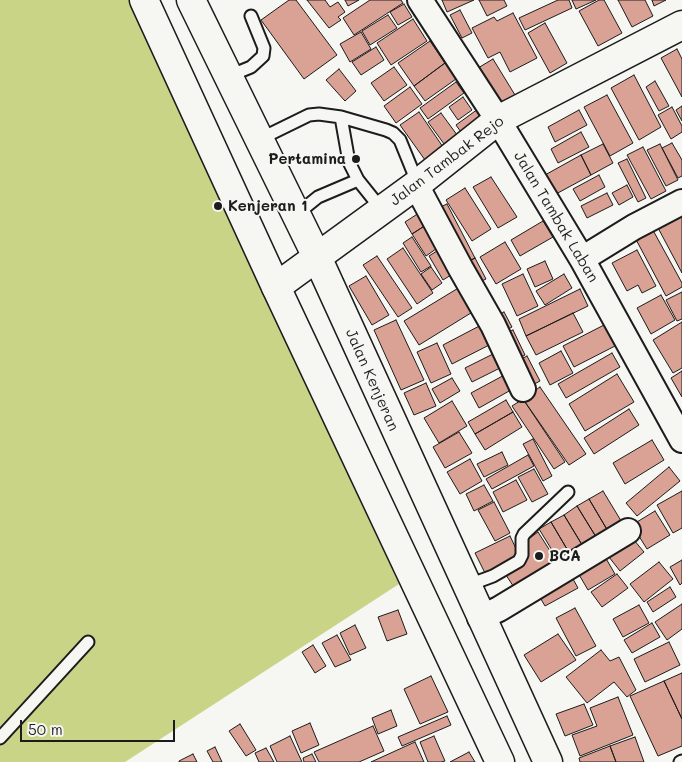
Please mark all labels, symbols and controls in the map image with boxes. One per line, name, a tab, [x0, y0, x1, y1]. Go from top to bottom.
street label: Jalan Tambak Rejo	[386, 112, 508, 210]
street label: Jalan Tambak Laban	[510, 148, 602, 286]
place label: Pertamina	[268, 150, 346, 168]
marker: Pertamina	[350, 153, 362, 165]
place label: Kenjeran 1	[228, 197, 308, 215]
marker: Kenjeran 1	[212, 200, 224, 212]
street label: Jalan Kenjeran	[341, 326, 403, 434]
place label: BCA	[549, 547, 581, 565]
marker: BCA	[533, 550, 545, 562]
scale bar	[22, 710, 178, 742]
text: 50 m	[28, 719, 63, 739]

